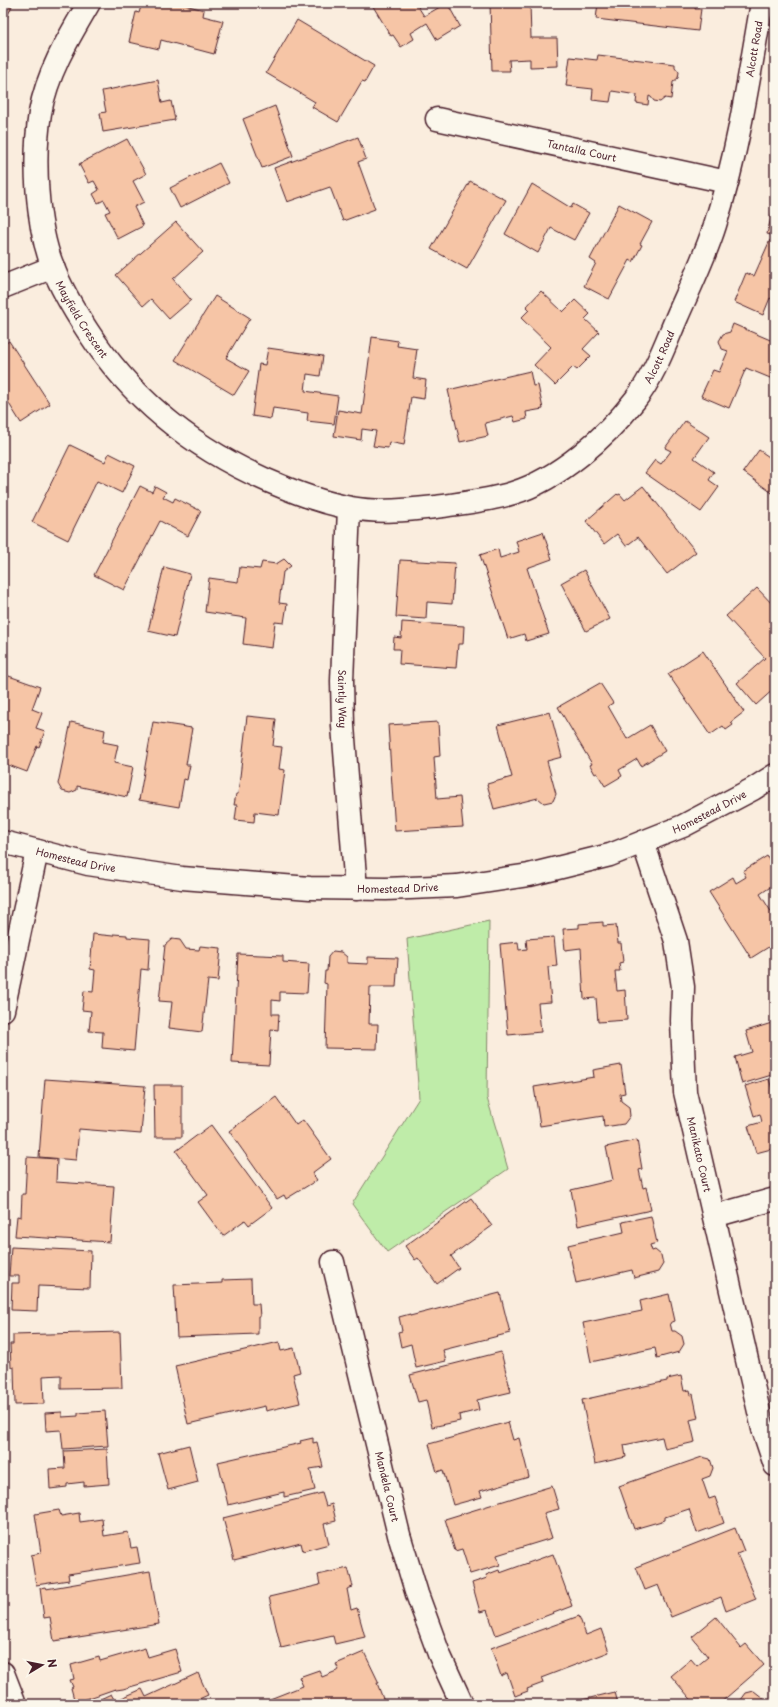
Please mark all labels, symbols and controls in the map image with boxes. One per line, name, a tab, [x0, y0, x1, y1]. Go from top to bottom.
street label: Alcott Road	[741, 19, 766, 78]
street label: Tantalla Court	[546, 135, 618, 165]
street label: Mayfield Crescent	[53, 278, 112, 361]
street label: Alcott Road	[640, 328, 678, 386]
street label: Saintly Way	[334, 669, 351, 729]
street label: Homestead Drive	[670, 786, 749, 837]
street label: Homestead Drive	[34, 843, 117, 875]
street label: Homestead Drive	[357, 879, 439, 896]
street label: Manikato Court	[684, 1115, 716, 1193]
street label: Mandela Court	[372, 1450, 404, 1523]
north arrow	[22, 1645, 62, 1685]
text: N	[43, 1657, 62, 1669]

